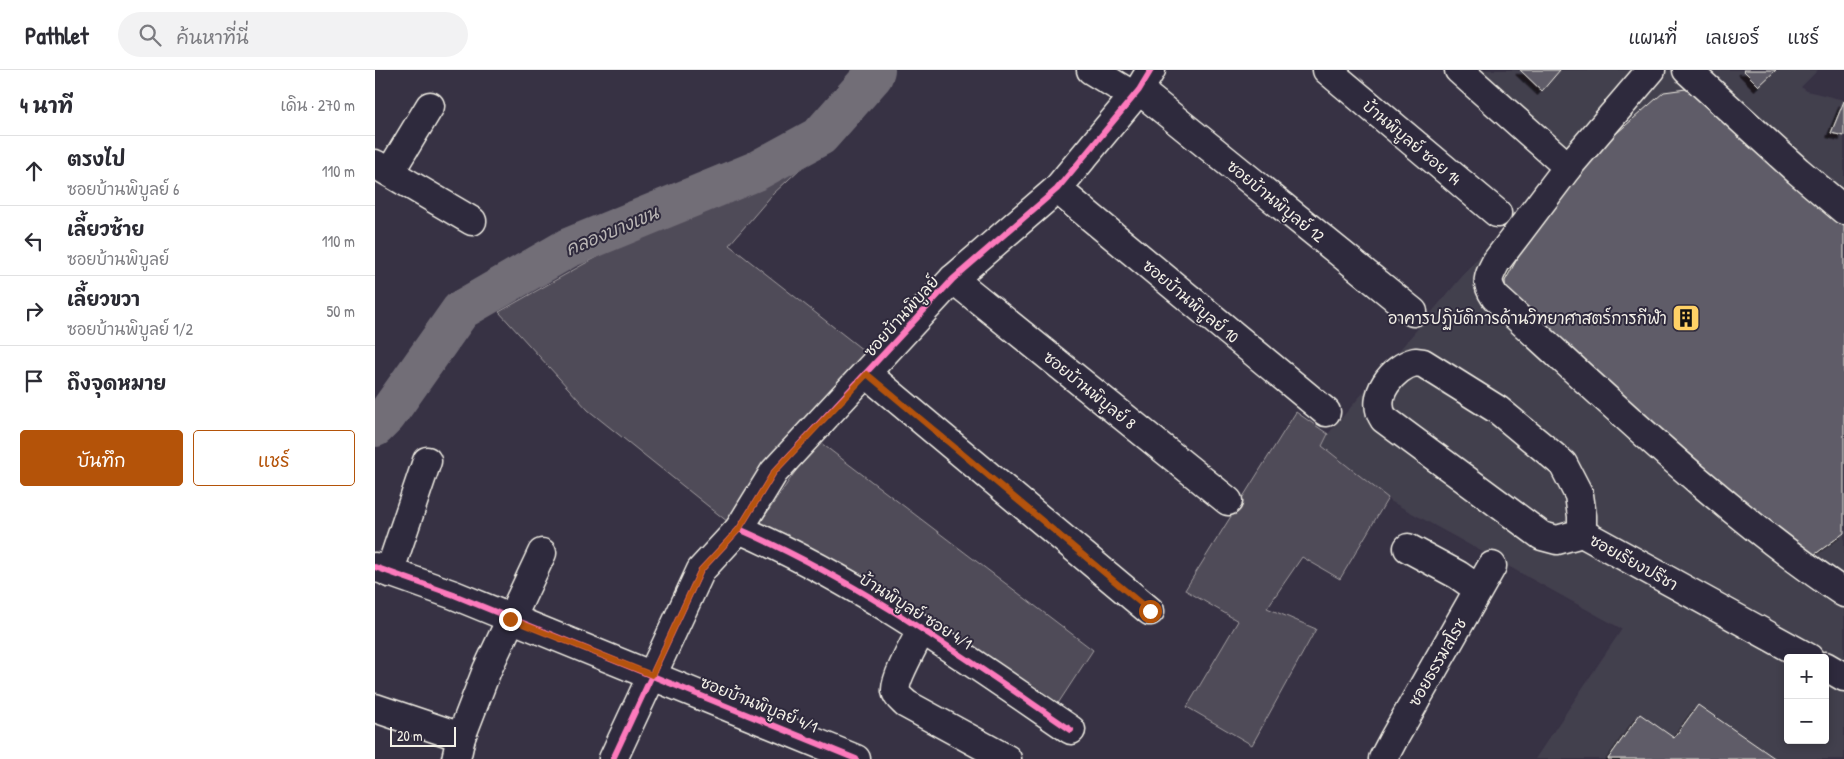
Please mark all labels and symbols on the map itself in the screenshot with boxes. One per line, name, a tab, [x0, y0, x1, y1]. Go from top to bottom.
street label: บ้านพิบูลย์ ซอย 14	[1357, 94, 1466, 191]
street label: ซอยบ้านพิบูลย์ 12	[1221, 155, 1330, 249]
water label: คลองบางเขน	[561, 199, 663, 261]
street label: ซอยบ้านพิบูลย์ 10	[1137, 254, 1244, 349]
street label: ซอยบ้านพิบูลย์	[859, 271, 945, 363]
building icon: อาคารปฏิบัติการด้านวิทยาศาสตร์การกีฬา	[1671, 303, 1701, 333]
place label: อาคารปฏิบัติการด้านวิทยาศาสตร์การกีฬา	[1388, 307, 1667, 330]
street label: ซอยบ้านพิบูลย์ 8	[1038, 346, 1141, 436]
street label: ซอยเรียงปรีชา	[1586, 529, 1682, 595]
street label: บ้านพิบูลย์ ซอย 4/1	[855, 568, 977, 656]
route start	[1139, 600, 1162, 623]
route end	[499, 608, 522, 631]
street label: ซอยธรรมสโรช	[1403, 614, 1471, 710]
street label: ซอยบ้านพิบูลย์ 4/1	[696, 670, 821, 739]
scale bar	[390, 724, 456, 747]

